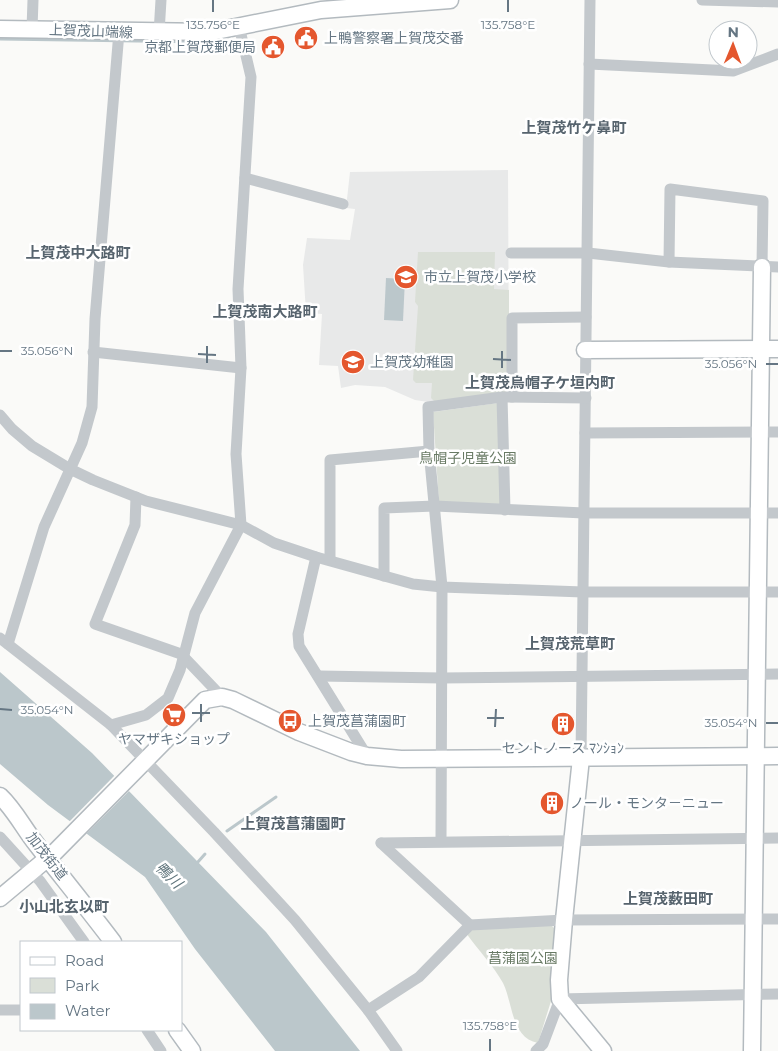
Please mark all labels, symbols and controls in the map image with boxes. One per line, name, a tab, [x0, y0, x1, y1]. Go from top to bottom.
text: 135.756°E	[186, 17, 240, 32]
text: 135.758°E	[481, 17, 535, 32]
north arrow	[708, 20, 758, 70]
street label: 上賀茂山端線	[49, 21, 133, 41]
text: N	[727, 23, 739, 41]
public building icon: 上鴨警察署上賀茂交番	[293, 25, 319, 51]
place label: 上鴨警察署上賀茂交番	[324, 29, 464, 47]
public building icon: 京都上賀茂郵便局	[260, 34, 286, 60]
place label: 京都上賀茂郵便局	[144, 38, 256, 56]
district label: 上賀茂竹ケ鼻町	[521, 118, 627, 137]
district label: 上賀茂中大路町	[25, 243, 131, 262]
school or university icon: 市立上賀茂小学校	[393, 264, 419, 290]
place label: 市立上賀茂小学校	[424, 268, 536, 286]
district label: 上賀茂南大路町	[212, 302, 318, 321]
text: 35.056°N	[21, 343, 73, 358]
school or university icon: 上賀茂幼稚園	[340, 349, 366, 375]
place label: 上賀茂幼稚園	[370, 353, 454, 371]
text: 35.056°N	[705, 356, 757, 371]
district label: 上賀茂烏帽子ケ垣内町	[465, 373, 615, 392]
park label: 鳥帽子児童公園	[419, 449, 517, 467]
district label: 上賀茂荒草町	[525, 634, 615, 653]
text: 35.054°N	[21, 702, 73, 717]
supermarket icon: ヤマザキショップ	[161, 702, 187, 728]
bus stop icon: 上賀茂菖蒲園町	[277, 708, 303, 734]
building icon: セントノース ﾏﾝｼｮﾝ	[550, 711, 576, 737]
place label: 上賀茂菖蒲園町	[308, 712, 406, 730]
text: 35.054°N	[705, 715, 757, 730]
place label: ヤマザキショップ	[118, 730, 230, 748]
place label: セントノース ﾏﾝｼｮﾝ	[502, 739, 624, 757]
building icon: ノール・モンタ－ニュー	[539, 790, 565, 816]
place label: ノール・モンタ－ニュー	[570, 794, 724, 812]
district label: 上賀茂菖蒲園町	[240, 814, 346, 833]
street label: 加茂街道	[23, 828, 71, 884]
water label: 鴨川	[152, 858, 188, 894]
district label: 上賀茂薮田町	[623, 889, 713, 908]
district label: 小山北玄以町	[19, 897, 109, 916]
legend	[20, 941, 182, 1031]
park label: 菖蒲園公園	[488, 949, 558, 967]
text: Road	[65, 951, 104, 970]
text: Park	[65, 976, 99, 995]
text: Water	[65, 1001, 111, 1020]
text: 135.758°E	[463, 1018, 517, 1033]

